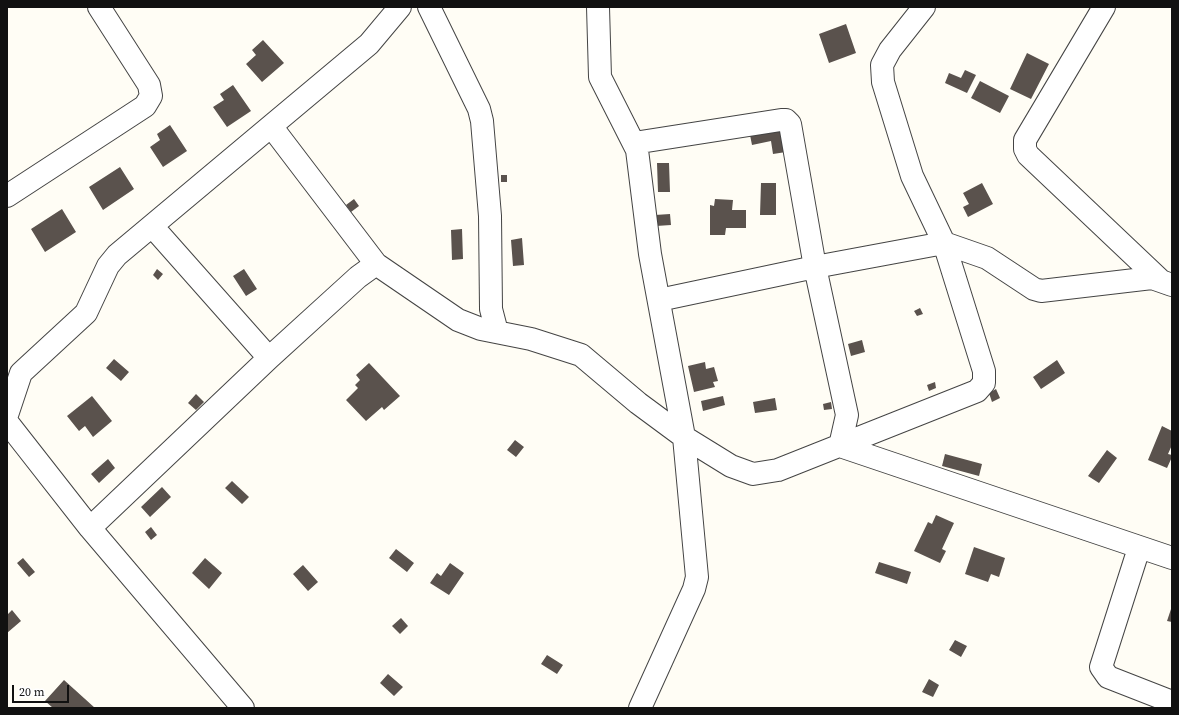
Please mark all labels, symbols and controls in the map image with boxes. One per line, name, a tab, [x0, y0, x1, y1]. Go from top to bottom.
scale bar	[14, 677, 71, 703]
text: 20 m	[19, 684, 45, 700]

